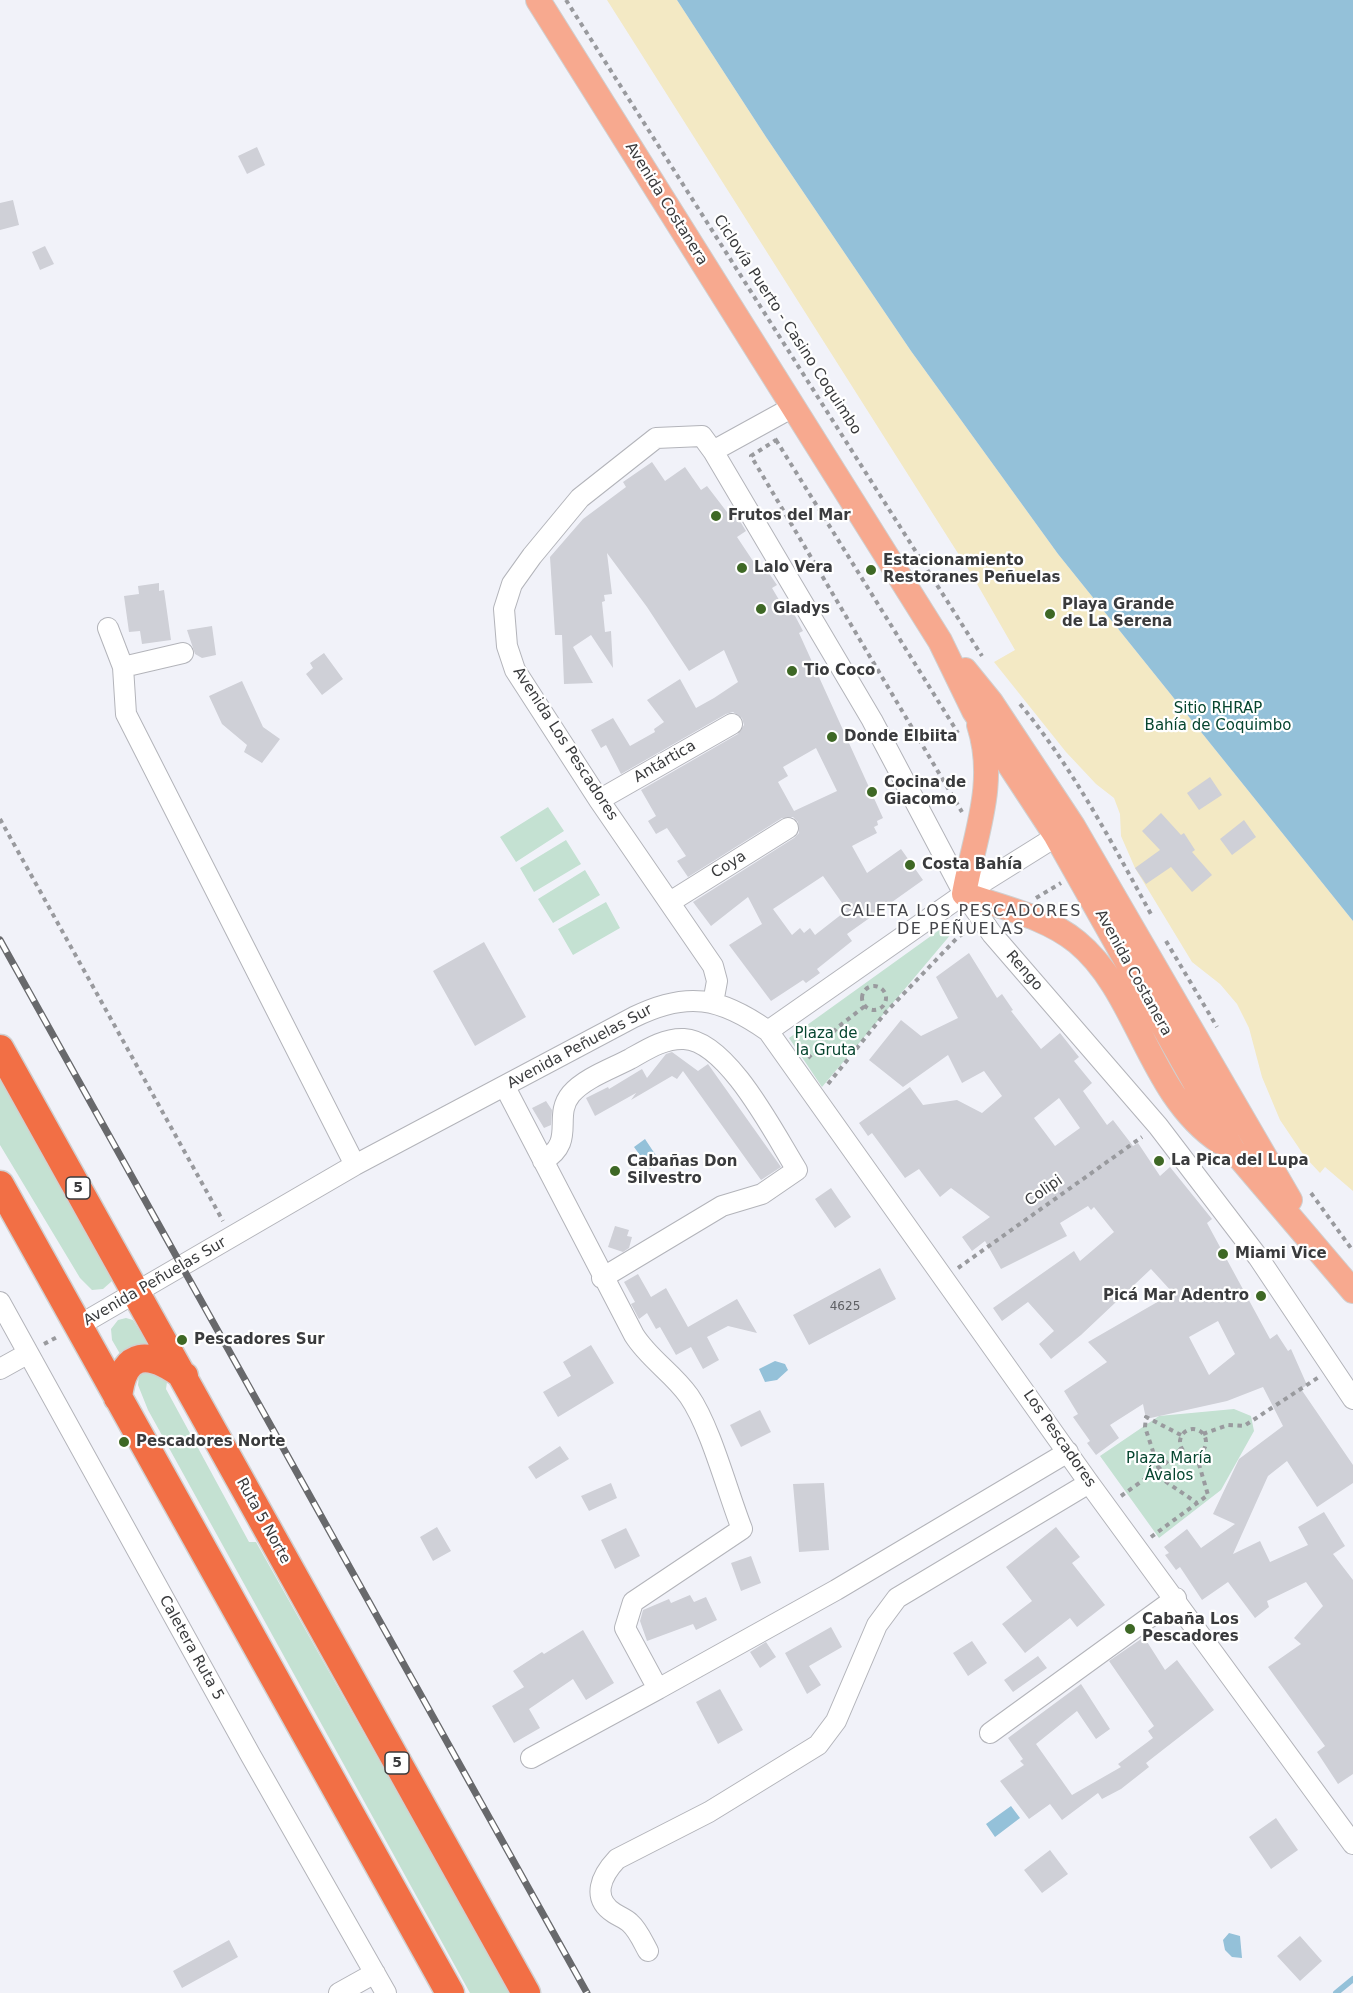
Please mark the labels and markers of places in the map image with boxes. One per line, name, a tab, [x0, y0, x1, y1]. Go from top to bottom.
place label: Frutos del Mar	[728, 507, 851, 525]
marker: Frutos del Mar	[709, 509, 723, 523]
place label: Estacionamiento Restoranes Peñuelas	[883, 552, 1061, 587]
place label: Lalo Vera	[754, 559, 833, 577]
marker: Lalo Vera	[735, 561, 749, 575]
marker: Estacionamiento Restoranes Peñuelas	[864, 563, 878, 577]
place label: Playa Grande de La Serena	[1062, 596, 1174, 631]
place label: Gladys	[773, 600, 830, 618]
marker: Gladys	[754, 602, 768, 616]
marker: Playa Grande de La Serena	[1043, 607, 1057, 621]
place label: Tio Coco	[804, 662, 875, 680]
marker: Tio Coco	[785, 664, 799, 678]
place label: Donde Elbiita	[844, 728, 957, 746]
marker: Donde Elbiita	[825, 730, 839, 744]
place label: Cocina de Giacomo	[884, 774, 966, 809]
marker: Cocina de Giacomo	[865, 785, 879, 799]
place label: Costa Bahía	[922, 856, 1022, 874]
marker: Costa Bahía	[903, 858, 917, 872]
place label: La Pica del Lupa	[1171, 1152, 1309, 1170]
place label: Cabañas Don Silvestro	[627, 1153, 737, 1188]
marker: La Pica del Lupa	[1152, 1154, 1166, 1168]
marker: Cabañas Don Silvestro	[608, 1164, 622, 1178]
place label: Miami Vice	[1235, 1245, 1327, 1263]
marker: Miami Vice	[1216, 1247, 1230, 1261]
place label: Picá Mar Adentro	[1103, 1287, 1249, 1305]
marker: Picá Mar Adentro	[1254, 1289, 1268, 1303]
place label: Pescadores Sur	[194, 1331, 325, 1349]
marker: Pescadores Sur	[175, 1333, 189, 1347]
place label: Pescadores Norte	[136, 1433, 285, 1451]
marker: Pescadores Norte	[117, 1435, 131, 1449]
place label: Cabaña Los Pescadores	[1142, 1611, 1239, 1646]
marker: Cabaña Los Pescadores	[1123, 1622, 1137, 1636]

